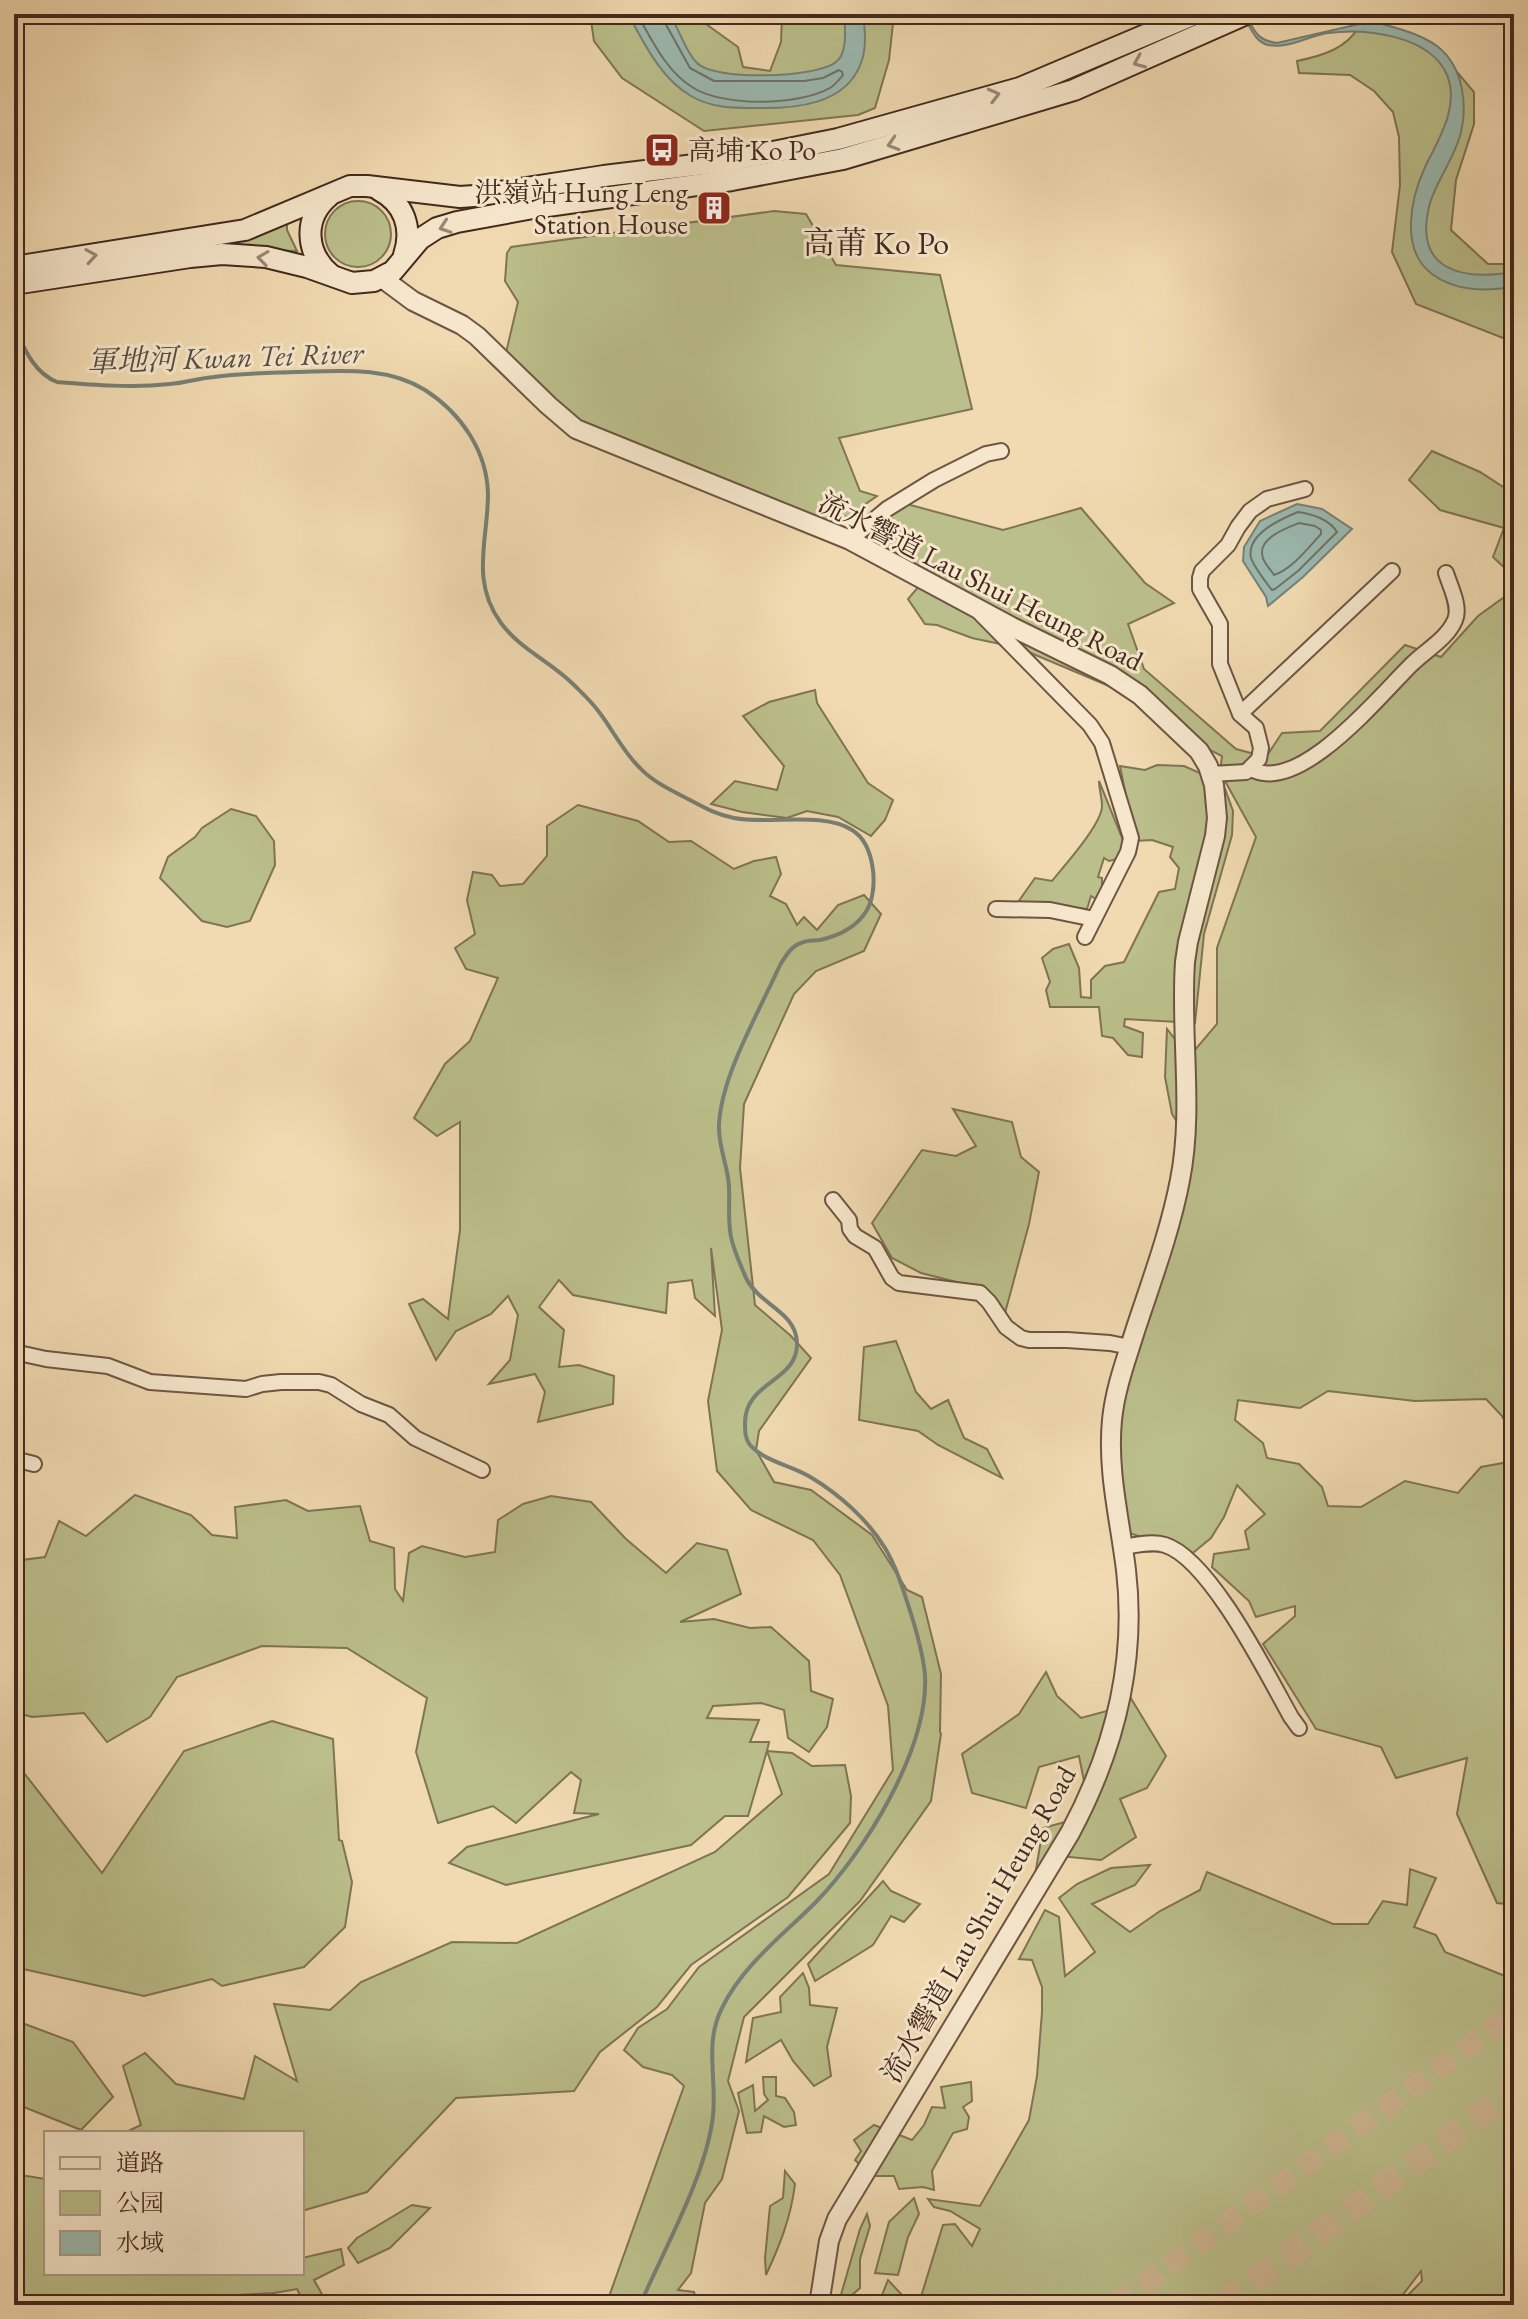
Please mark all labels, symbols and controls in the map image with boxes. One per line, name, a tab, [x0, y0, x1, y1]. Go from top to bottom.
one-way arrow	[1133, 52, 1148, 68]
one-way arrow	[986, 88, 1000, 105]
bus stop icon: 高埔 Ko Po	[643, 131, 681, 169]
place label: 高埔 Ko Po	[688, 132, 816, 168]
one-way arrow	[887, 135, 901, 151]
place label: 洪嶺站 Hung Leng Station House	[474, 174, 689, 242]
building icon: 洪嶺站 Hung Leng Station House	[695, 189, 733, 227]
one-way arrow	[439, 217, 453, 233]
district label: 高莆 Ko Po	[803, 222, 949, 264]
one-way arrow	[84, 248, 98, 265]
one-way arrow	[256, 250, 270, 267]
water label: 軍地河 Kwan Tei River	[86, 333, 365, 381]
street label: 流水響道 Lau Shui Heung Road	[813, 483, 1150, 679]
street label: 流水響道 Lau Shui Heung Road	[872, 1759, 1084, 2089]
legend	[44, 2131, 304, 2275]
text: 道路	[116, 2147, 164, 2178]
text: 公园	[116, 2187, 164, 2218]
text: 水域	[116, 2227, 164, 2258]

